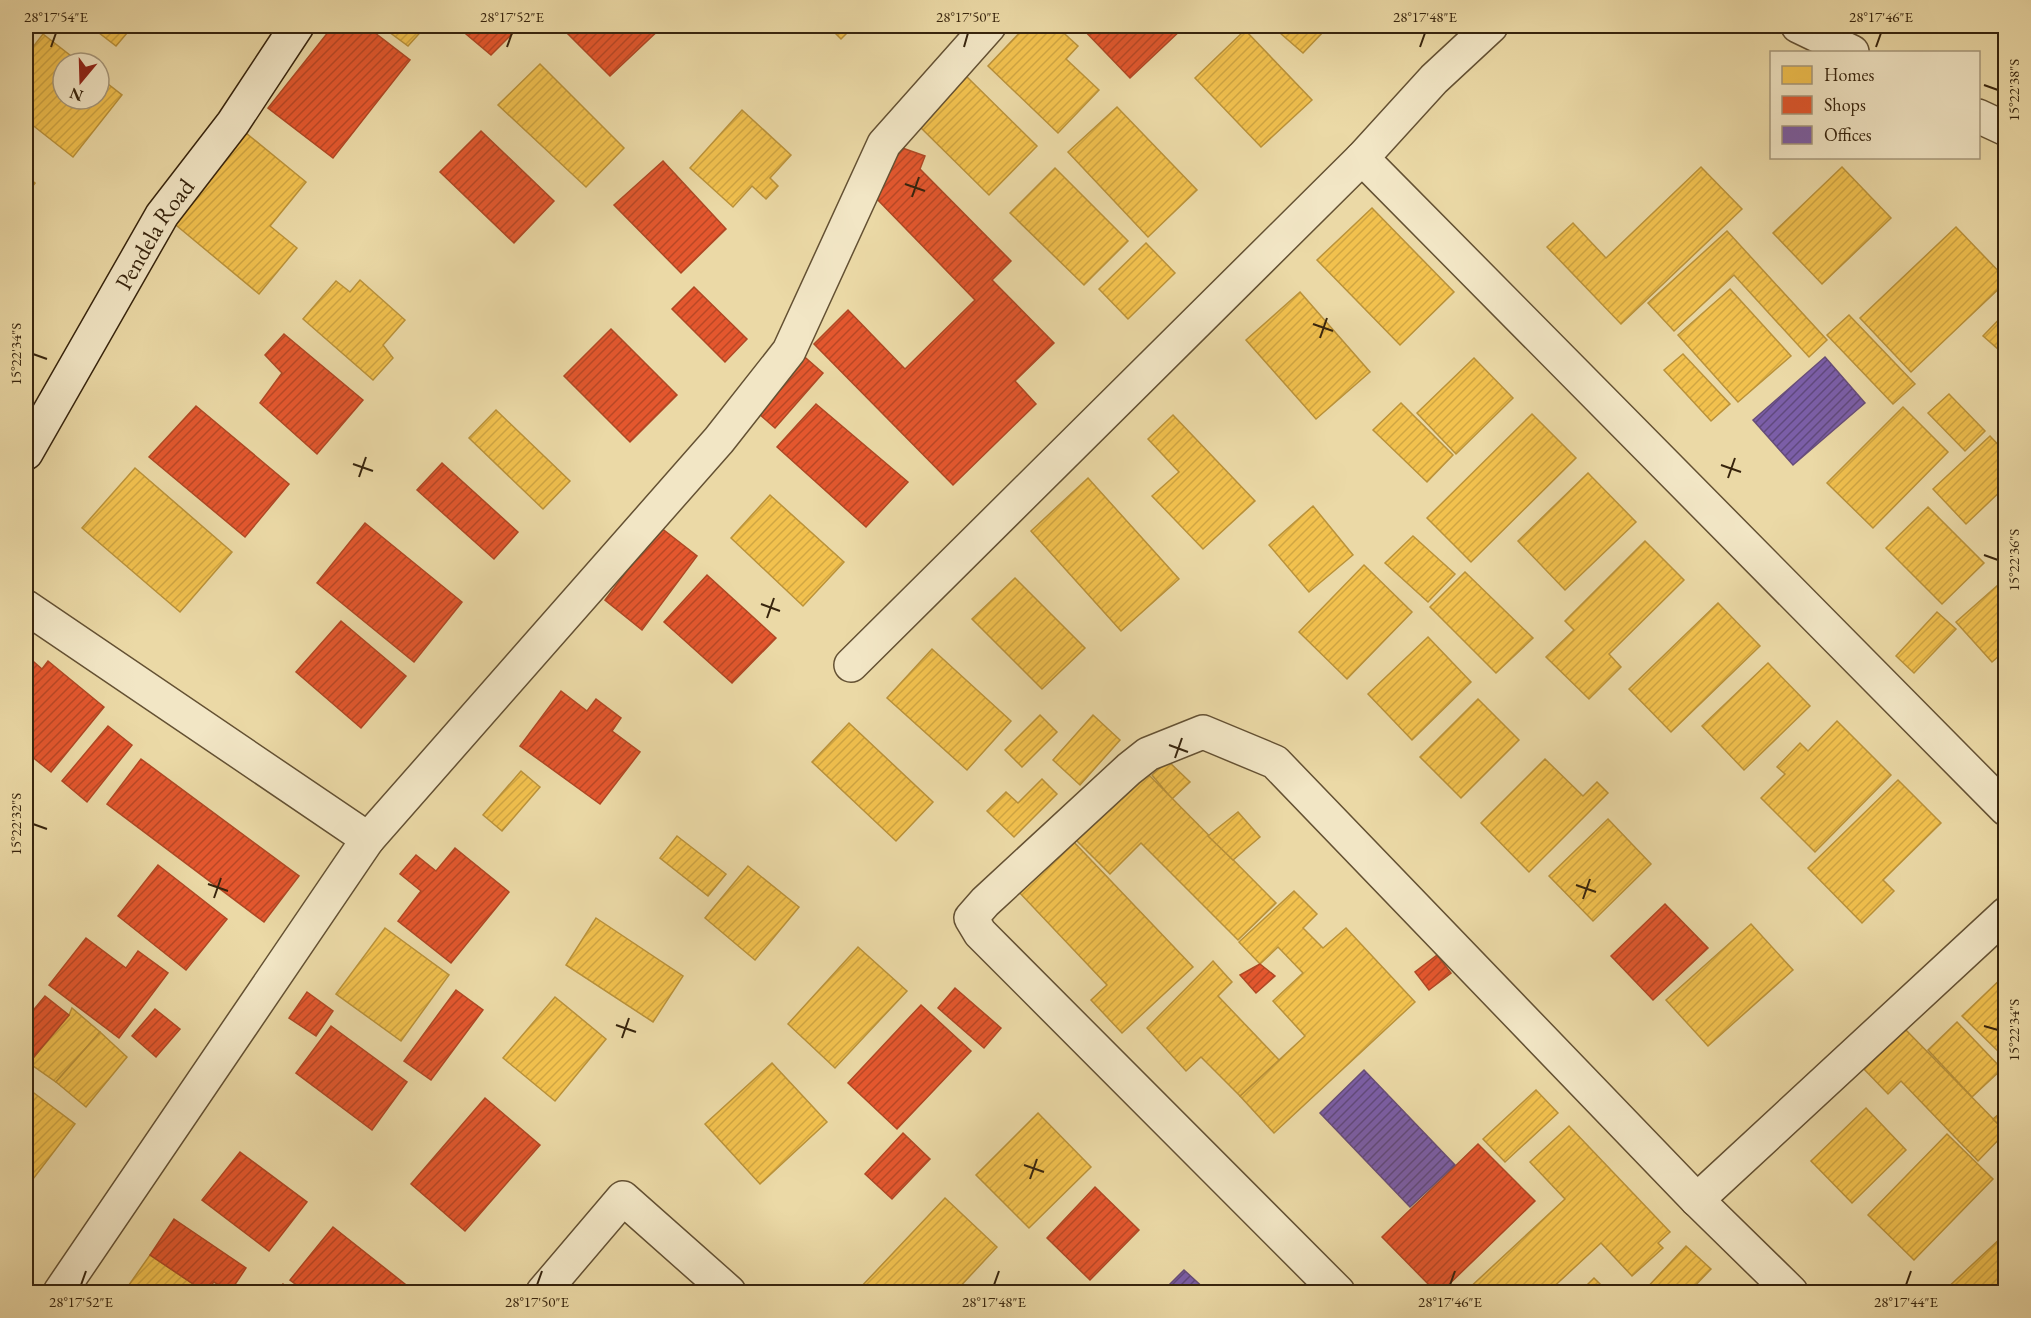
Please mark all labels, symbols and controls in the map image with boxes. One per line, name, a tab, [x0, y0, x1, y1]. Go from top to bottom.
text: 28°17'54"E	[24, 7, 89, 26]
text: 28°17'52"E	[480, 7, 545, 26]
text: 28°17'50"E	[936, 7, 1001, 26]
text: 28°17'48"E	[1393, 7, 1458, 26]
text: 28°17'46"E	[1849, 7, 1914, 26]
north arrow	[51, 51, 111, 111]
legend	[1770, 51, 1980, 159]
text: 15°22'38"S	[2004, 59, 2023, 121]
text: Homes	[1824, 63, 1875, 86]
text: N	[67, 83, 86, 107]
text: Shops	[1824, 93, 1866, 116]
text: Offices	[1824, 123, 1872, 146]
street label: Pendela Road	[107, 171, 201, 295]
text: 15°22'34"S	[6, 323, 25, 385]
text: 15°22'36"S	[2004, 529, 2023, 591]
text: 15°22'32"S	[6, 793, 25, 855]
text: 15°22'34"S	[2004, 999, 2023, 1061]
text: 28°17'52"E	[49, 1292, 114, 1311]
text: 28°17'50"E	[505, 1292, 570, 1311]
text: 28°17'48"E	[962, 1292, 1027, 1311]
text: 28°17'46"E	[1418, 1292, 1483, 1311]
text: 28°17'44"E	[1874, 1292, 1939, 1311]

